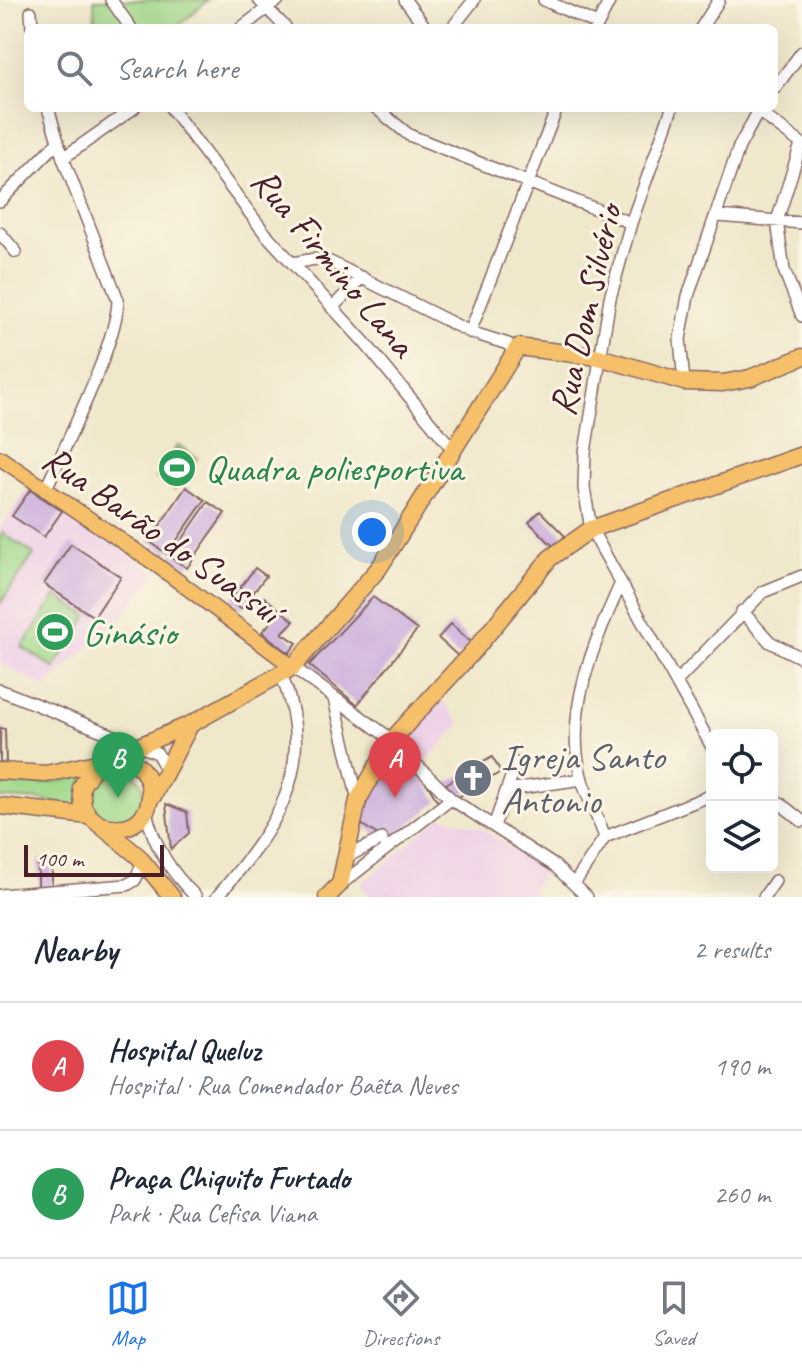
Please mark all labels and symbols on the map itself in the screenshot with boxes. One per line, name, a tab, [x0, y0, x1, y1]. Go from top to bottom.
street label: Rua Firmino Lana	[241, 158, 428, 368]
street label: Rua Dom Silvério	[538, 197, 633, 420]
street label: Rua Barão do Suassuí	[34, 435, 296, 638]
place label: Quadra poliesportiva	[205, 445, 466, 492]
sports icon: Quadra poliesportiva	[156, 447, 198, 489]
your location	[352, 512, 392, 552]
place label: Ginásio	[83, 609, 180, 656]
sports icon: Ginásio	[34, 611, 76, 653]
pin: B	[92, 732, 144, 798]
pin: A	[369, 732, 421, 798]
place label: Igreja Santo Antonio	[501, 733, 667, 824]
church icon: Igreja Santo Antonio	[452, 757, 494, 799]
scale bar	[24, 841, 164, 877]

